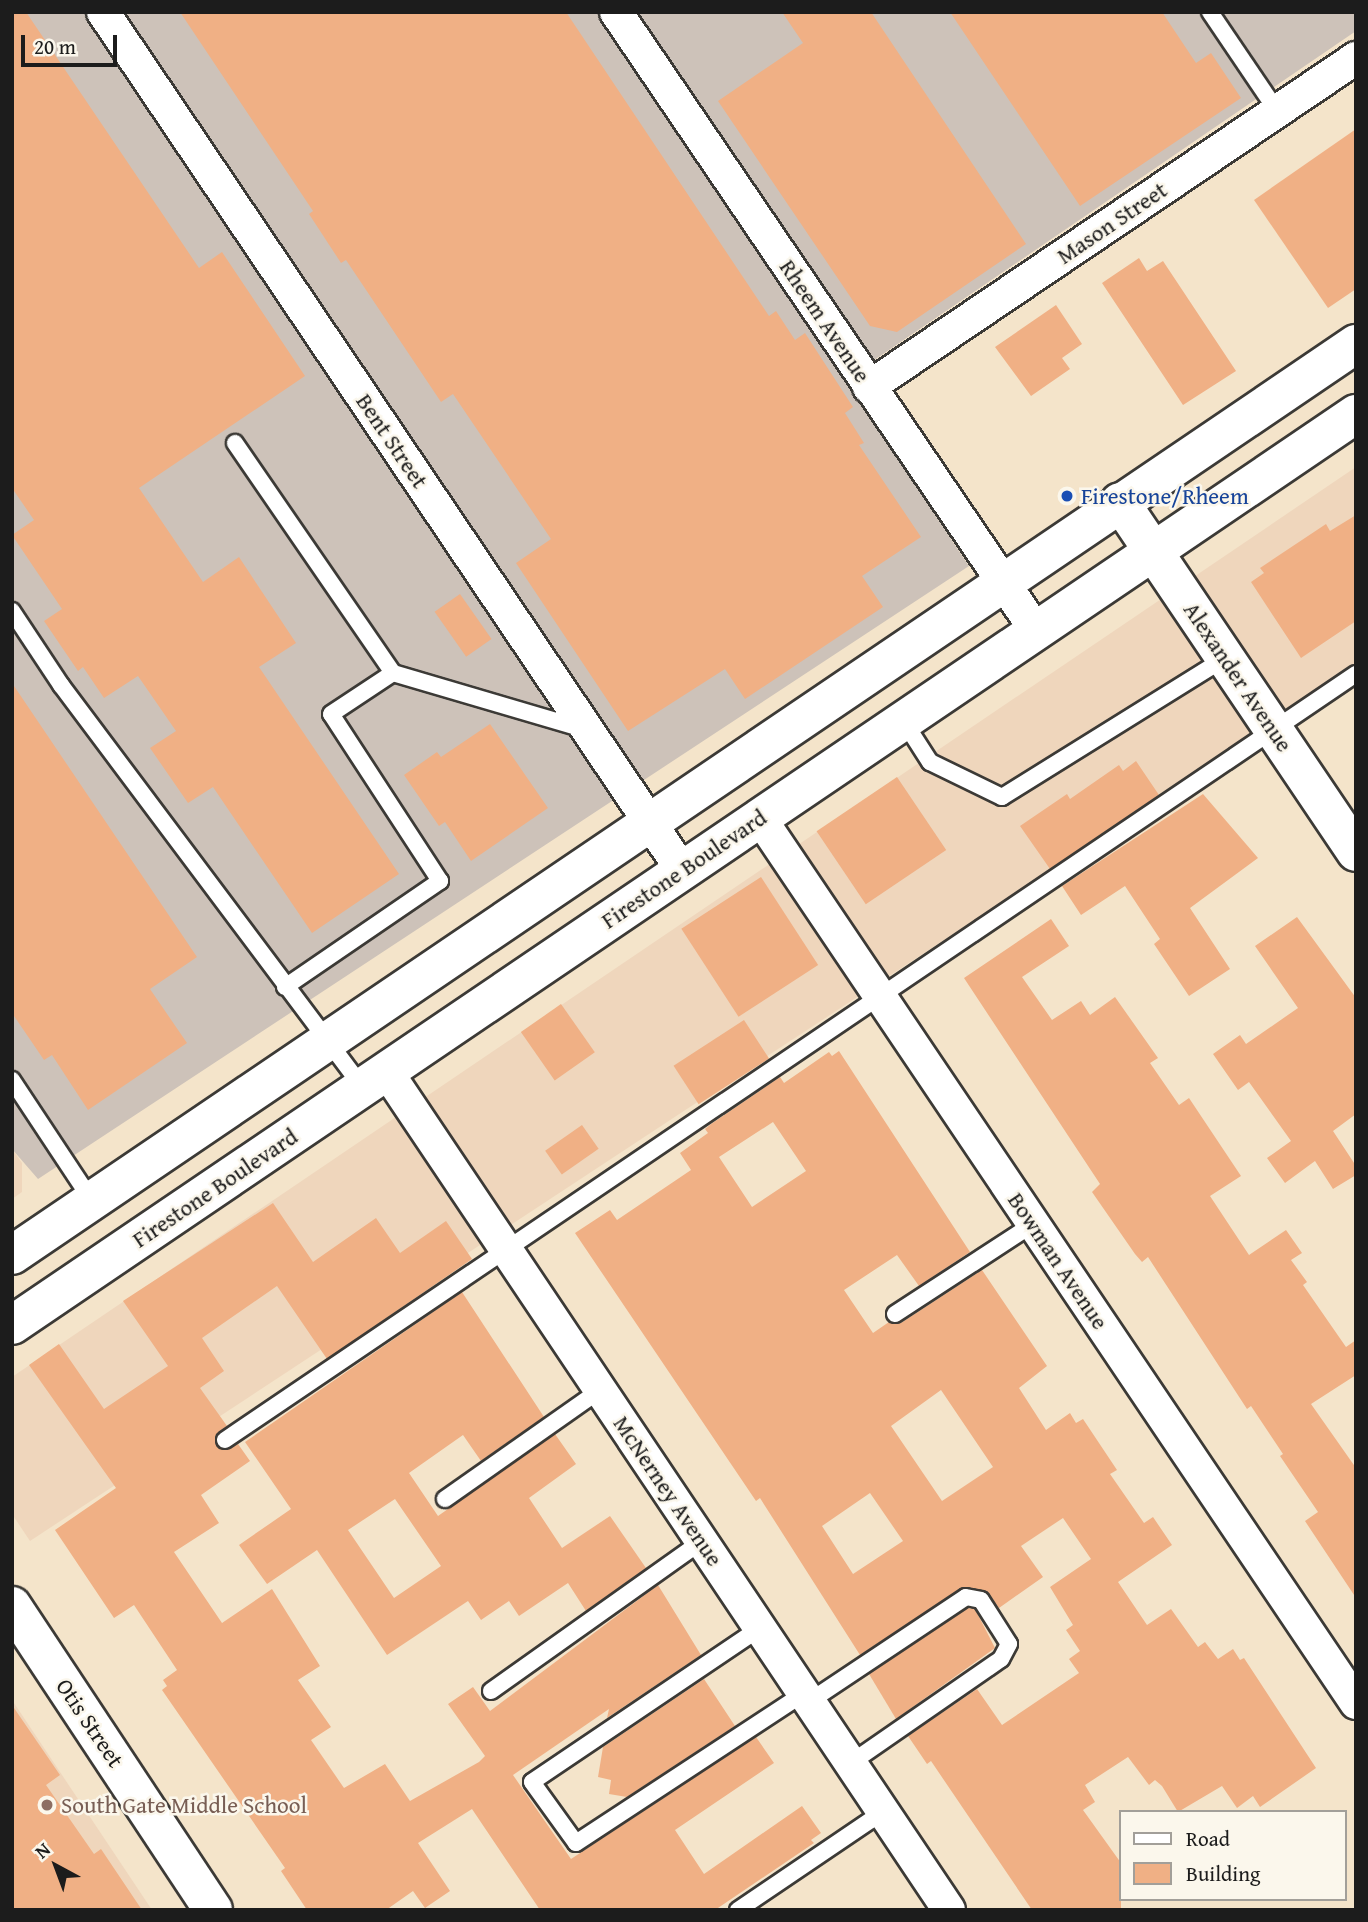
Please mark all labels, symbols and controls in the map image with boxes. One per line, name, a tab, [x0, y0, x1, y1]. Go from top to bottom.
scale bar	[24, 21, 121, 65]
text: 20 m	[34, 31, 76, 62]
street label: Mason Street	[1052, 176, 1172, 270]
street label: Rheem Avenue	[774, 254, 876, 388]
street label: Bent Street	[350, 388, 434, 494]
place label: Firestone/Rheem	[1081, 482, 1249, 510]
marker: Firestone/Rheem	[1059, 488, 1075, 504]
street label: Alexander Avenue	[1178, 597, 1298, 757]
street label: Firestone Boulevard	[596, 804, 772, 934]
street label: Firestone Boulevard	[127, 1123, 303, 1253]
street label: Bowman Avenue	[1002, 1187, 1114, 1335]
street label: McNerney Avenue	[608, 1411, 728, 1571]
street label: Otis Street	[50, 1673, 130, 1773]
place label: South Gate Middle School	[61, 1791, 307, 1819]
marker: South Gate Middle School	[39, 1797, 55, 1813]
legend	[1120, 1810, 1347, 1901]
text: Road	[1186, 1823, 1230, 1854]
north arrow	[21, 1831, 91, 1901]
text: N	[28, 1835, 56, 1865]
text: Building	[1186, 1858, 1260, 1889]

